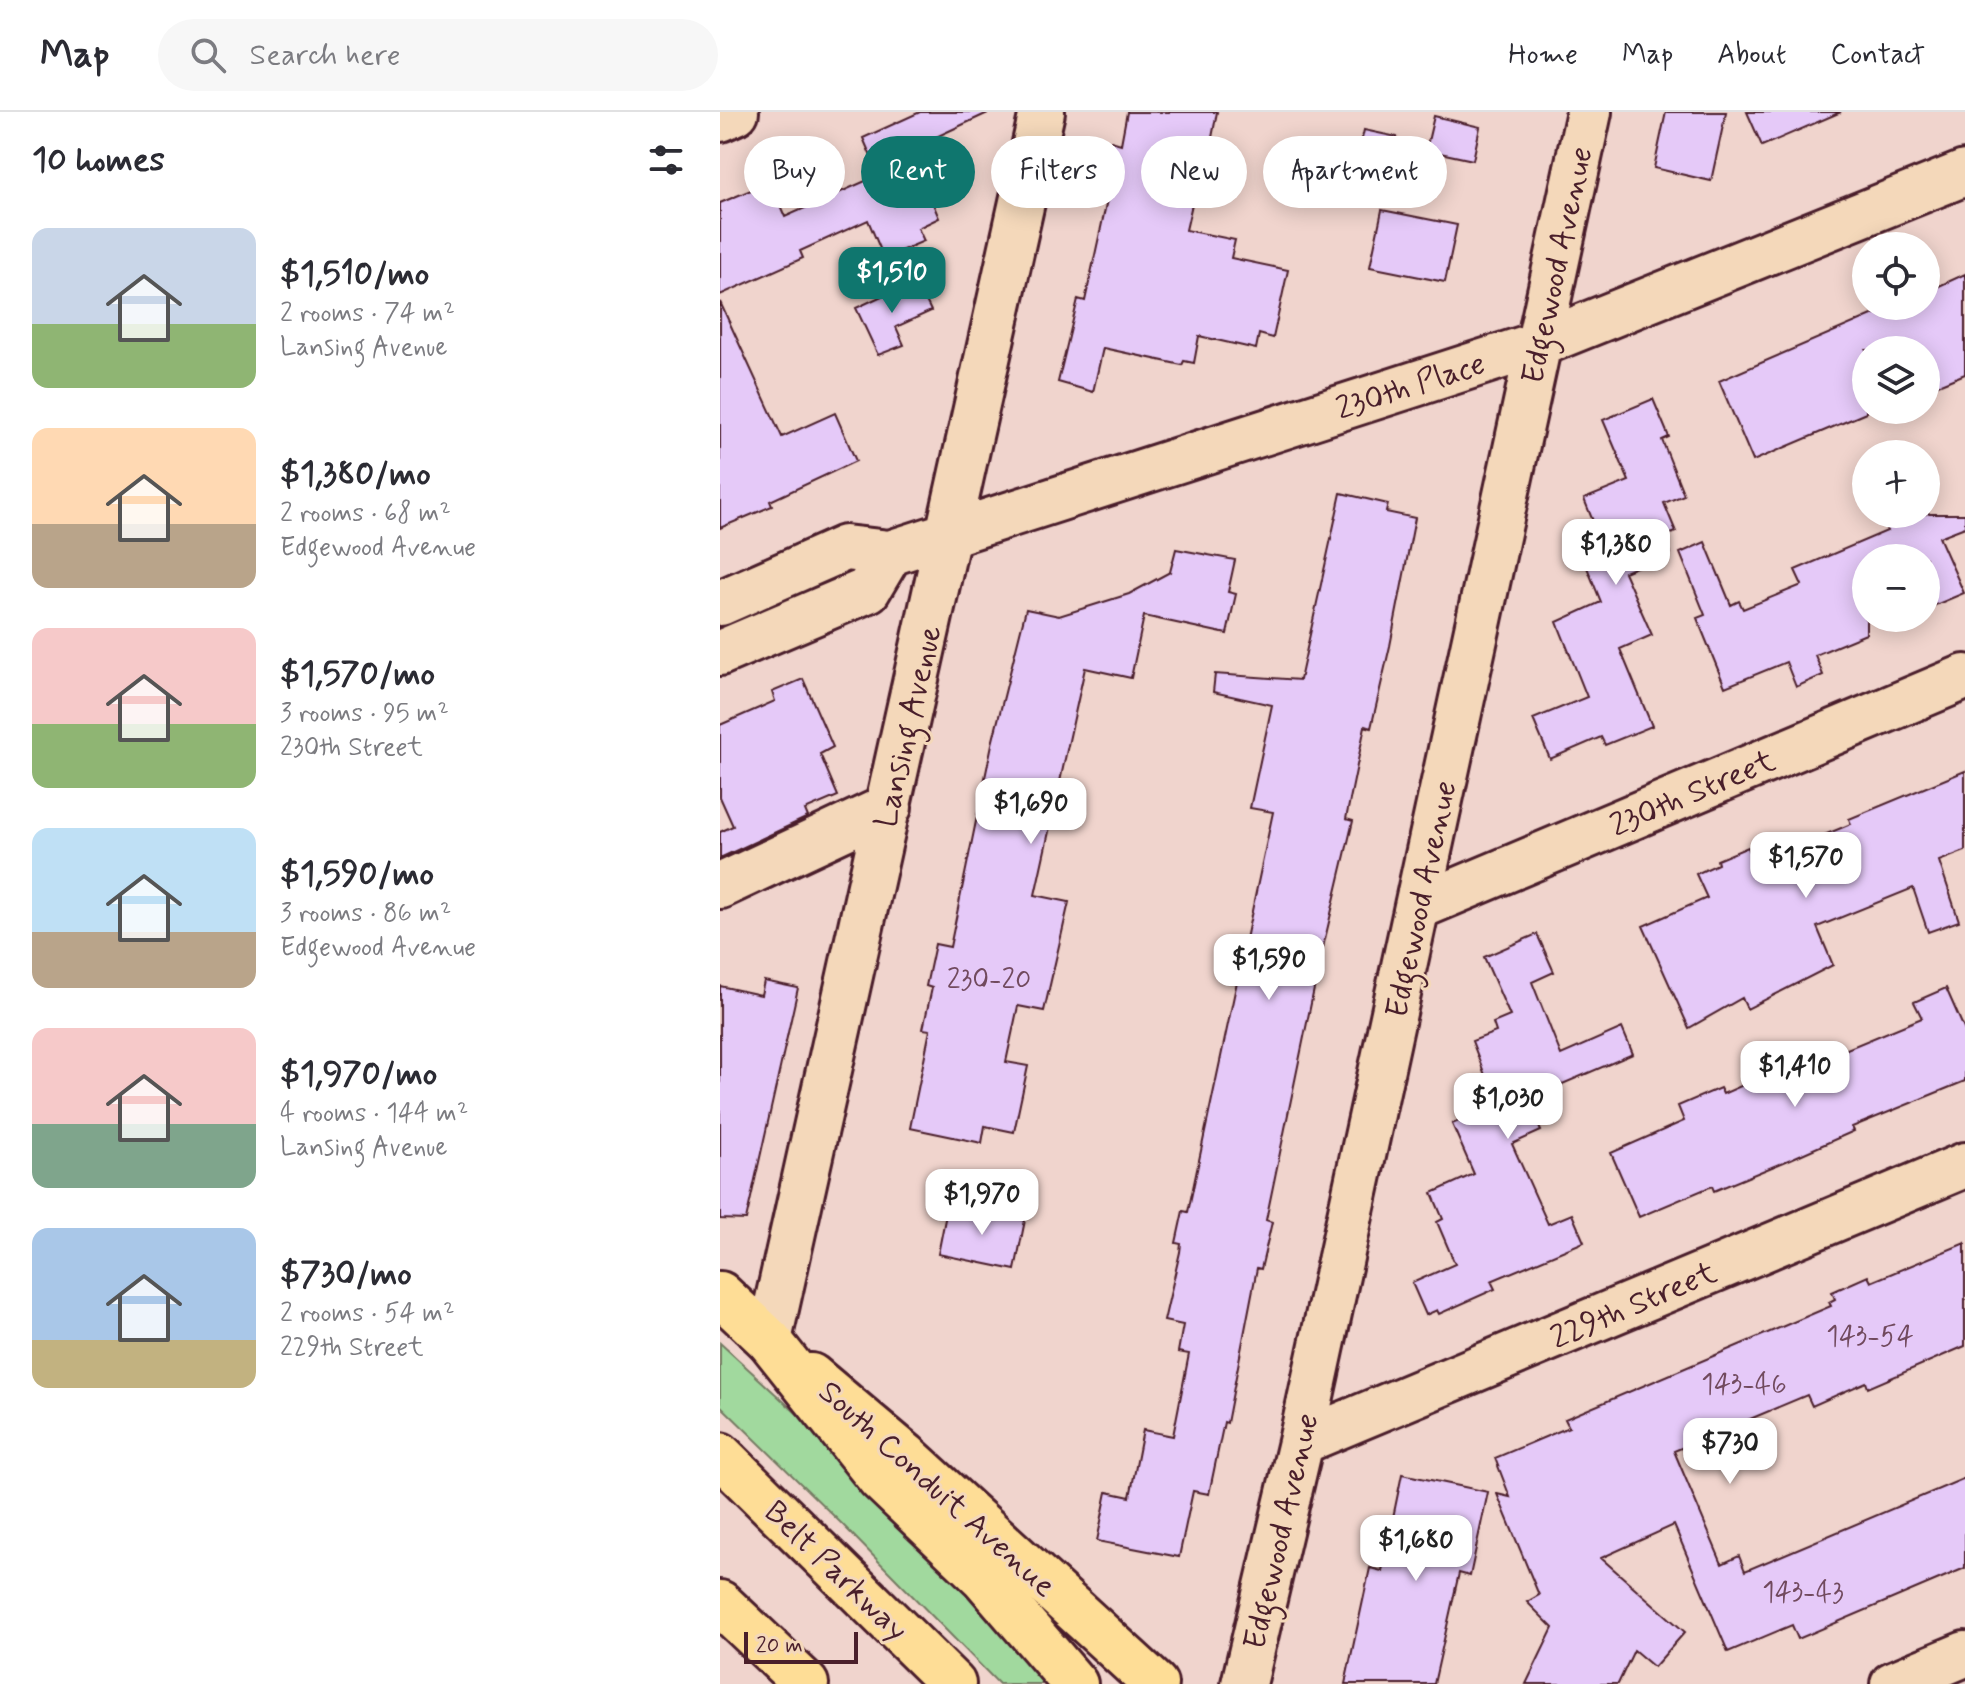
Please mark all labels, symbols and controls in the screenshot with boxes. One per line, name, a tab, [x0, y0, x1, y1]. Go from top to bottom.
search box	[158, 19, 718, 91]
text: Map	[40, 31, 110, 80]
icon: search	[186, 33, 230, 77]
text: Search here	[250, 36, 401, 75]
text: Home	[1508, 37, 1578, 74]
text: Map	[1622, 37, 1673, 74]
text: About	[1717, 37, 1786, 74]
text: Contact	[1830, 37, 1925, 74]
chip: Buy	[744, 136, 845, 208]
chip: Rent	[861, 136, 975, 208]
chip: Filters	[991, 136, 1125, 208]
chip: New	[1141, 136, 1247, 208]
chip: Apartment	[1263, 136, 1447, 208]
text: 10 homes	[32, 138, 165, 183]
icon: filters	[644, 138, 688, 182]
street label: Edgewood Avenue	[1512, 143, 1607, 388]
map controls	[1852, 232, 1940, 632]
button: locate	[1852, 232, 1940, 320]
pin: $1,510	[827, 247, 957, 315]
text: $1,510/mo	[280, 252, 429, 297]
text: $1,510	[856, 256, 928, 290]
icon: home	[96, 260, 192, 356]
text: 2 rooms · 74 m²	[280, 297, 455, 331]
text: Lansing Avenue	[280, 331, 448, 365]
button: layers	[1852, 336, 1940, 424]
street label: 230th Place	[1331, 343, 1491, 431]
button: +	[1852, 440, 1940, 528]
text: $1,380/mo	[280, 452, 431, 497]
icon: home	[96, 460, 192, 556]
text: 2 rooms · 68 m²	[280, 497, 451, 531]
pin: $1,380	[1551, 519, 1681, 587]
text: $1,380	[1580, 528, 1652, 562]
text: Edgewood Avenue	[280, 531, 476, 565]
button: −	[1852, 544, 1940, 632]
street label: Lansing Avenue	[865, 621, 956, 832]
text: $1,570/mo	[280, 652, 435, 697]
icon: home	[96, 660, 192, 756]
text: 3 rooms · 95 m²	[280, 697, 449, 731]
text: 230th Street	[280, 731, 423, 765]
street label: 230th Street	[1604, 740, 1782, 847]
street label: Edgewood Avenue	[1376, 777, 1471, 1022]
pin: $1,690	[966, 778, 1096, 846]
text: $1,690	[993, 787, 1069, 821]
pin: $1,570	[1741, 832, 1871, 900]
text: $1,570	[1768, 841, 1844, 875]
text: $1,590/mo	[280, 852, 434, 897]
icon: home	[96, 860, 192, 956]
text: 3 rooms · 86 m²	[280, 897, 451, 931]
text: Edgewood Avenue	[280, 931, 476, 965]
pin: $1,590	[1204, 934, 1334, 1002]
text: $1,590	[1232, 943, 1306, 977]
house number: 230-20	[947, 962, 1031, 999]
pin: $1,410	[1730, 1041, 1860, 1109]
text: $1,410	[1759, 1050, 1831, 1084]
text: $1,970/mo	[280, 1052, 437, 1097]
icon: home	[96, 1060, 192, 1156]
pin: $1,030	[1443, 1073, 1573, 1141]
text: $1,030	[1472, 1082, 1544, 1116]
text: 4 rooms · 144 m²	[280, 1097, 468, 1131]
text: Lansing Avenue	[280, 1131, 448, 1165]
pin: $1,970	[917, 1169, 1047, 1237]
text: $1,970	[943, 1178, 1021, 1212]
text: $730/mo	[280, 1252, 412, 1297]
street label: 229th Street	[1544, 1252, 1723, 1360]
icon: home	[96, 1260, 192, 1356]
text: 2 rooms · 54 m²	[280, 1297, 455, 1331]
house number: 143-54	[1826, 1319, 1914, 1356]
text: 229th Street	[280, 1331, 424, 1365]
house number: 143-46	[1701, 1367, 1787, 1404]
street label: South Conduit Avenue	[809, 1372, 1064, 1607]
street label: Edgewood Avenue	[1234, 1409, 1332, 1654]
pin: $730	[1683, 1418, 1777, 1486]
text: $730	[1701, 1427, 1759, 1461]
street label: Belt Parkway	[754, 1492, 917, 1651]
pin: $1,680	[1351, 1515, 1481, 1583]
text: $1,680	[1378, 1524, 1454, 1558]
house number: 143-43	[1762, 1575, 1844, 1612]
scale bar	[744, 1628, 858, 1664]
text: 20 m	[756, 1632, 803, 1660]

